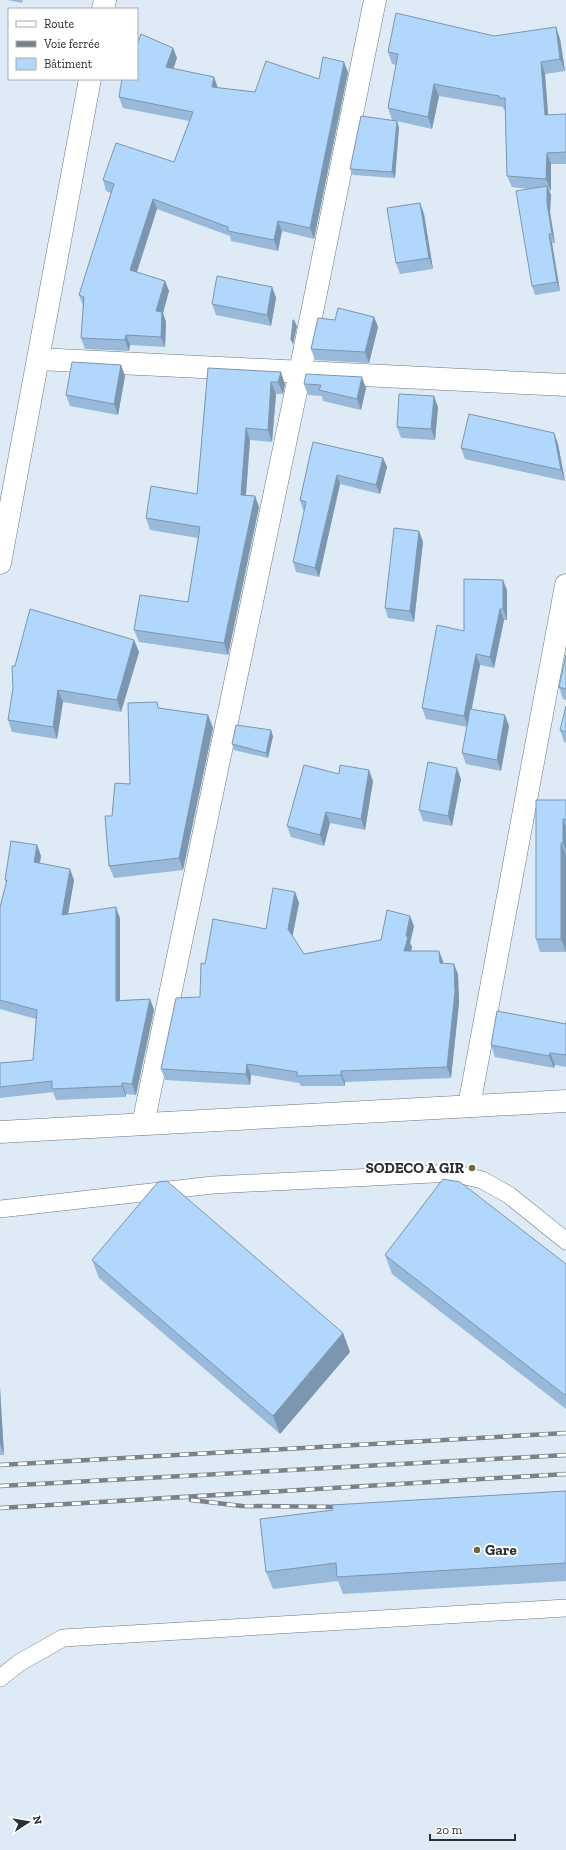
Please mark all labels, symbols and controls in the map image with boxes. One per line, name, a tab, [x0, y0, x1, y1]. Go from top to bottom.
legend	[8, 8, 138, 80]
text: Route	[44, 17, 75, 31]
text: Voie ferrée	[43, 37, 100, 51]
text: Bâtiment	[44, 57, 93, 71]
place label: SODECO A GIR	[365, 1159, 464, 1177]
marker: SODECO A GIR	[467, 1163, 477, 1173]
place label: Gare	[485, 1541, 517, 1559]
marker: Gare	[472, 1545, 482, 1555]
north arrow	[8, 1802, 48, 1842]
text: N	[30, 1815, 45, 1826]
scale bar	[430, 1816, 515, 1842]
text: 20 m	[436, 1823, 463, 1837]

